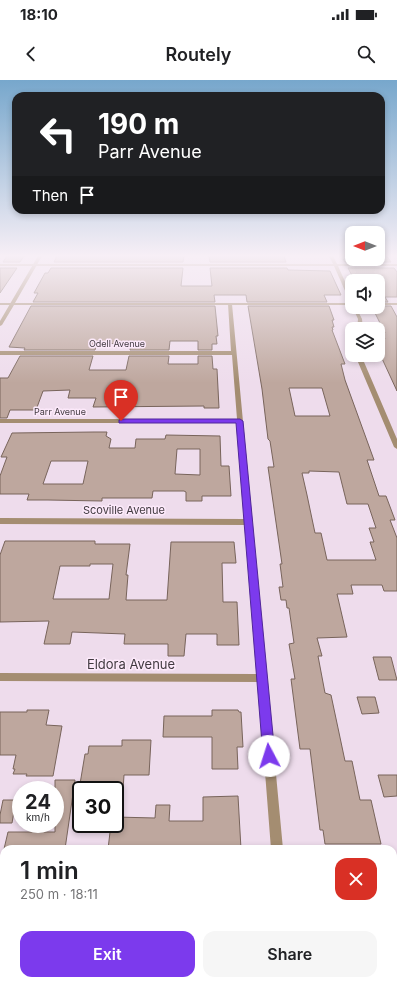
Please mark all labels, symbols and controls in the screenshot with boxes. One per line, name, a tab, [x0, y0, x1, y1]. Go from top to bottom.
text: 18:10	[20, 5, 58, 24]
icon: back	[20, 43, 42, 65]
icon: search	[355, 43, 377, 65]
text: Routely	[166, 44, 231, 65]
text: 190 m	[98, 107, 179, 141]
icon: left	[32, 108, 84, 160]
text: Parr Avenue	[98, 141, 202, 162]
icon: arrive	[76, 184, 98, 206]
text: Then	[32, 186, 68, 205]
north arrow	[345, 226, 385, 266]
map controls	[345, 226, 385, 362]
button: sound	[345, 274, 385, 314]
button: layers	[345, 322, 385, 362]
street label: Odell Avenue	[89, 338, 145, 349]
pin	[104, 380, 138, 421]
icon: arrive	[110, 386, 132, 408]
street label: Parr Avenue	[34, 406, 86, 417]
street label: Scoville Avenue	[83, 503, 165, 517]
street label: Eldora Avenue	[87, 656, 175, 672]
position arrow	[248, 735, 290, 777]
speed limit sign: 30	[72, 781, 124, 833]
text: 24	[25, 790, 51, 814]
text: km/h	[26, 811, 50, 823]
text: 1 min	[20, 856, 79, 885]
button: close	[335, 858, 377, 900]
text: 250 m · 18:11	[20, 886, 98, 902]
button: Exit	[20, 931, 195, 977]
button: Share	[203, 931, 377, 977]

